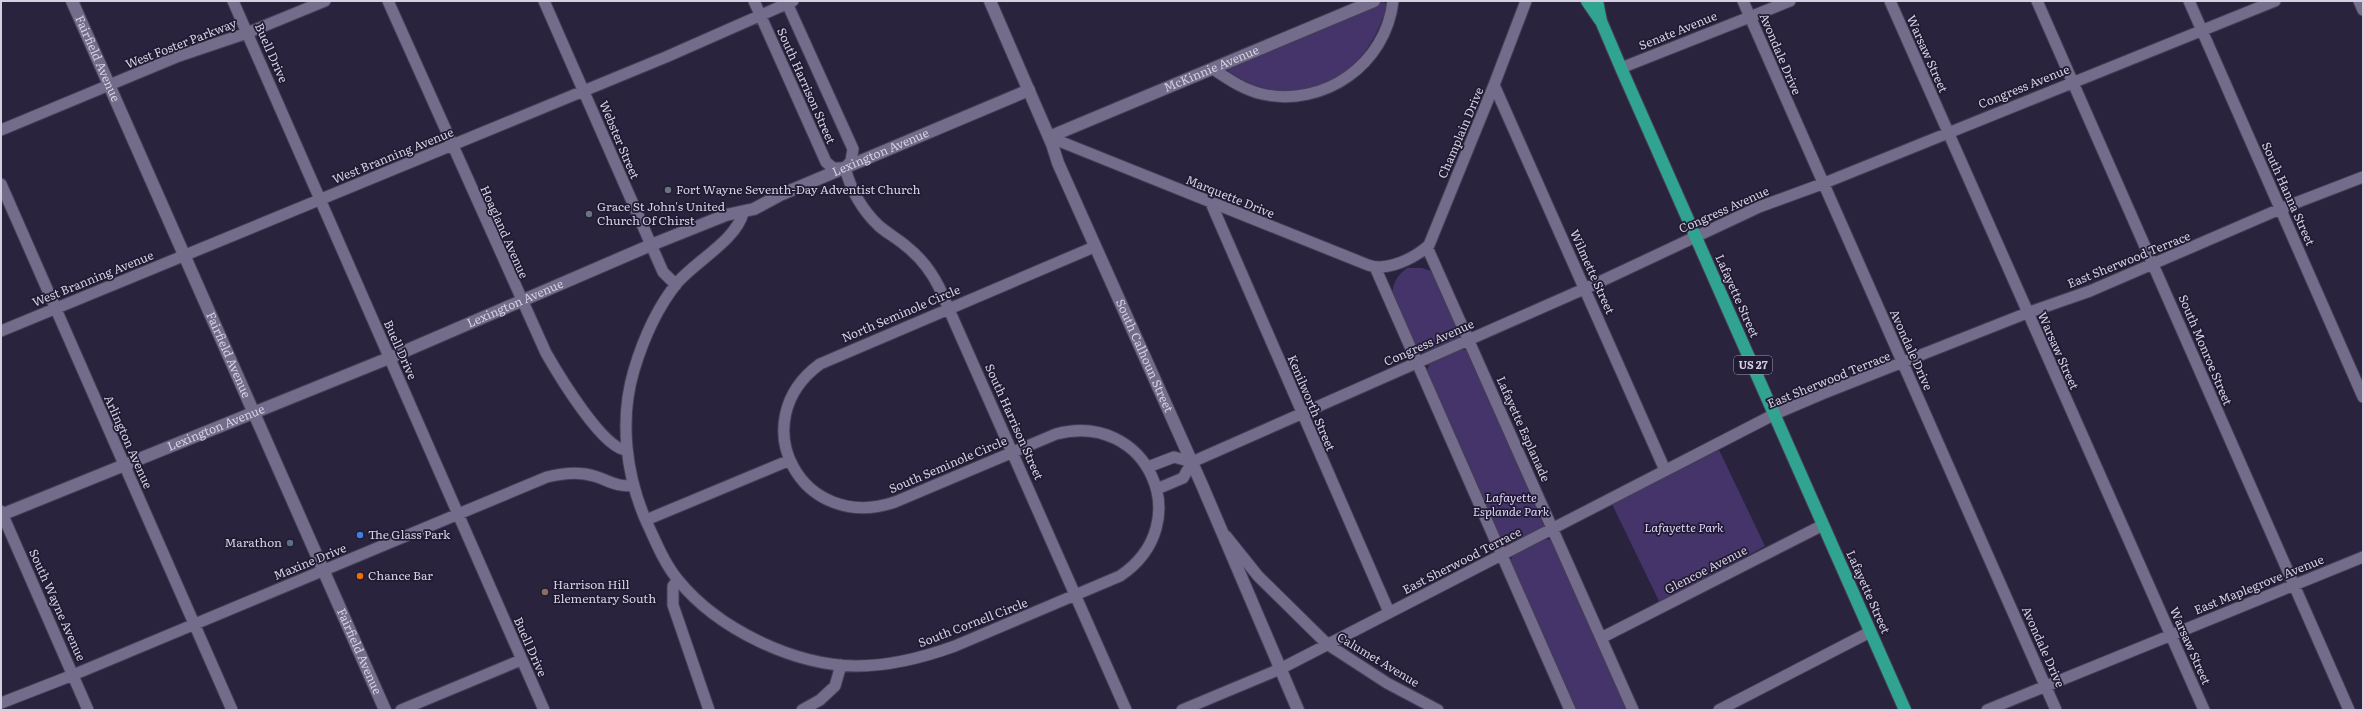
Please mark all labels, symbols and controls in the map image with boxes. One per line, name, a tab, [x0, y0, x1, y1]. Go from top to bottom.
street label: Senate Avenue	[1636, 6, 1719, 54]
street label: Avondale Drive	[1756, 10, 1806, 97]
street label: Fairfield Avenue	[71, 12, 125, 104]
street label: Warsaw Street	[1903, 12, 1953, 96]
street label: West Foster Parkway	[122, 14, 239, 73]
street label: Buell Drive	[251, 20, 293, 85]
street label: South Harrison Street	[773, 25, 841, 147]
street label: McKinnie Avenue	[1161, 40, 1261, 96]
street label: Congress Avenue	[1975, 60, 2072, 113]
street label: Champlain Drive	[1433, 84, 1487, 181]
street label: Webster Street	[595, 98, 645, 182]
street label: West Branning Avenue	[329, 122, 456, 188]
street label: Lexington Avenue	[829, 123, 931, 180]
street label: South Hanna Street	[2258, 139, 2320, 249]
street label: Marquette Drive	[1183, 170, 1277, 222]
place label: Fort Wayne Seventh-Day Adventist Church	[676, 180, 921, 198]
street label: Congress Avenue	[1676, 181, 1772, 237]
street label: Hoagland Avenue	[476, 182, 534, 281]
marker: Fort Wayne Seventh-Day Adventist Church	[663, 185, 673, 195]
place label: Grace St John's United Church Of Chirst	[597, 197, 726, 229]
marker: Grace St John's United Church Of Chirst	[584, 209, 594, 219]
street label: Wilmette Street	[1566, 226, 1620, 317]
street label: East Sherwood Terrace	[2064, 226, 2193, 292]
street label: West Branning Avenue	[29, 245, 156, 311]
street label: Lafayette Street	[1711, 251, 1764, 340]
street label: Lexington Avenue	[464, 274, 566, 331]
street label: North Seminole Circle	[838, 280, 963, 346]
street label: South Monroe Street	[2174, 291, 2237, 408]
street label: South Calhoun Street	[1112, 296, 1178, 415]
street label: Avondale Drive	[1886, 306, 1938, 393]
street label: Fairfield Avenue	[202, 309, 256, 401]
street label: Warsaw Street	[2034, 309, 2084, 393]
street label: Congress Avenue	[1381, 314, 1477, 370]
street label: Buell Drive	[380, 317, 422, 382]
street label: East Sherwood Terrace	[1764, 346, 1893, 412]
street label: Kenilworth Street	[1284, 352, 1340, 454]
road number: US 27	[1734, 356, 1772, 374]
street label: South Harrison Street	[981, 361, 1049, 483]
street label: Lafayette Esplanade	[1493, 373, 1555, 484]
street label: Arlington Avenue	[100, 392, 158, 491]
street label: Lexington Avenue	[164, 399, 267, 455]
street label: South Seminole Circle	[886, 431, 1009, 497]
park label: Lafayette Esplande Park	[1473, 488, 1550, 520]
park label: Lafayette Park	[1644, 518, 1724, 536]
street label: East Sherwood Terrace	[1399, 522, 1524, 598]
place label: The Glass Park	[368, 525, 451, 543]
marker: The Glass Park	[355, 530, 365, 540]
place label: Marathon	[224, 533, 282, 551]
street label: Maxine Drive	[271, 538, 349, 584]
marker: Marathon	[285, 538, 295, 548]
street label: Glencoe Avenue	[1661, 541, 1750, 598]
street label: South Wayne Avenue	[25, 546, 91, 663]
street label: Lafayette Street	[1842, 547, 1895, 636]
street label: East Maplegrove Avenue	[2191, 550, 2326, 618]
place label: Chance Bar	[368, 566, 433, 584]
marker: Chance Bar	[355, 571, 365, 581]
place label: Harrison Hill Elementary South	[553, 575, 656, 607]
marker: Harrison Hill Elementary South	[540, 587, 550, 597]
street label: South Cornell Circle	[915, 593, 1030, 651]
street label: Avondale Drive	[2018, 603, 2070, 690]
street label: Warsaw Street	[2166, 604, 2216, 688]
street label: Fairfield Avenue	[333, 605, 387, 697]
street label: Buell Drive	[510, 614, 552, 679]
street label: Calumet Avenue	[1334, 627, 1423, 691]

